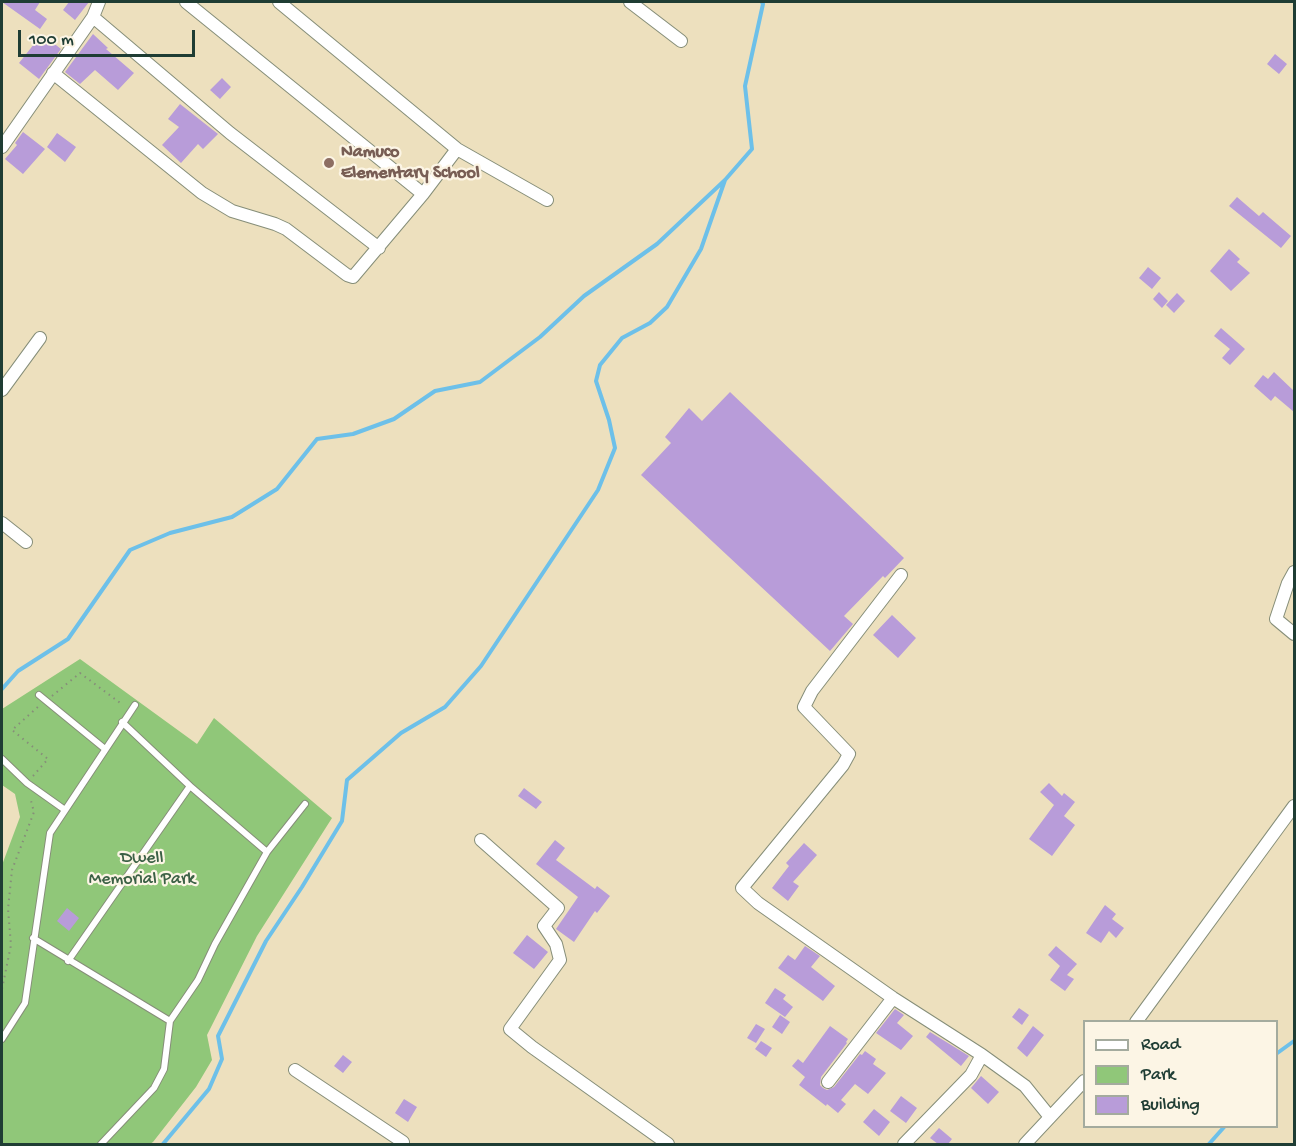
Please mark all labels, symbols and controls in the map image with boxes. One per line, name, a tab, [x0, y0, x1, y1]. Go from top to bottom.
scale bar	[21, 18, 198, 56]
text: 100 m	[29, 30, 74, 51]
place label: Namuco Elementary School	[341, 142, 480, 184]
marker: Namuco Elementary School	[322, 156, 336, 170]
park label: Dwell Memorial Park	[89, 848, 195, 890]
legend	[1083, 1020, 1278, 1128]
text: Road	[1141, 1035, 1180, 1056]
text: Park	[1141, 1065, 1175, 1086]
text: Building	[1141, 1095, 1200, 1116]

